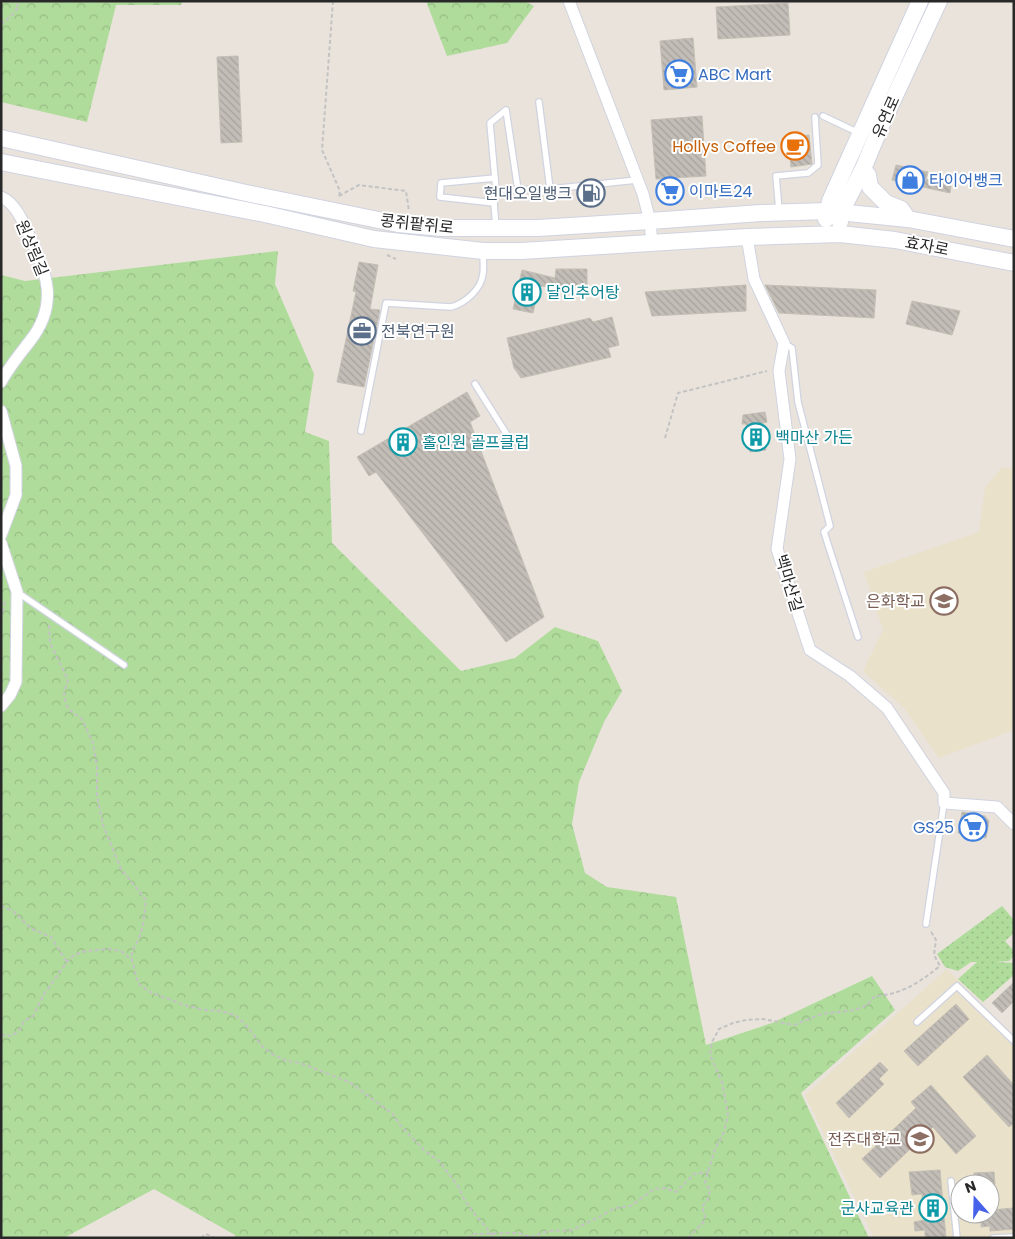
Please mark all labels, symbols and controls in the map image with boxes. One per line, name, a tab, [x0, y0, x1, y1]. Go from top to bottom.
supermarket icon: ABC Mart	[664, 59, 694, 89]
place label: ABC Mart	[698, 63, 772, 86]
street label: 유연로	[867, 92, 906, 142]
cafe icon: Hollys Coffee	[780, 131, 810, 161]
place label: Hollys Coffee	[672, 135, 776, 158]
shop icon: 타이어뱅크	[895, 165, 925, 195]
place label: 타이어뱅크	[929, 169, 1003, 192]
supermarket icon: 이마트24	[655, 176, 685, 206]
fuel station icon: 현대오일뱅크	[576, 178, 606, 208]
place label: 이마트24	[689, 180, 752, 203]
place label: 현대오일뱅크	[484, 182, 572, 205]
street label: 콩쥐팥쥐로	[379, 209, 455, 239]
street label: 원상림길	[10, 216, 54, 280]
street label: 효자로	[903, 230, 951, 262]
building icon: 달인추어탕	[512, 277, 542, 307]
place label: 달인추어탕	[546, 281, 620, 304]
office icon: 전북연구원	[347, 316, 377, 346]
place label: 전북연구원	[381, 320, 455, 343]
building icon: 백마산 가든	[741, 422, 771, 452]
place label: 백마산 가든	[775, 426, 853, 449]
building icon: 홀인원 골프클럽	[388, 427, 418, 457]
place label: 홀인원 골프클럽	[422, 431, 529, 454]
street label: 백마산길	[769, 551, 809, 615]
school or university icon: 은화학교	[929, 586, 959, 616]
place label: 은화학교	[866, 590, 925, 613]
supermarket icon: GS25	[958, 812, 988, 842]
place label: GS25	[913, 816, 954, 839]
school or university icon: 전주대학교	[905, 1124, 935, 1154]
place label: 전주대학교	[827, 1128, 901, 1151]
north arrow	[950, 1174, 1000, 1224]
text: N	[962, 1176, 979, 1198]
building icon: 군사교육관	[918, 1193, 948, 1223]
place label: 군사교육관	[840, 1197, 914, 1220]

